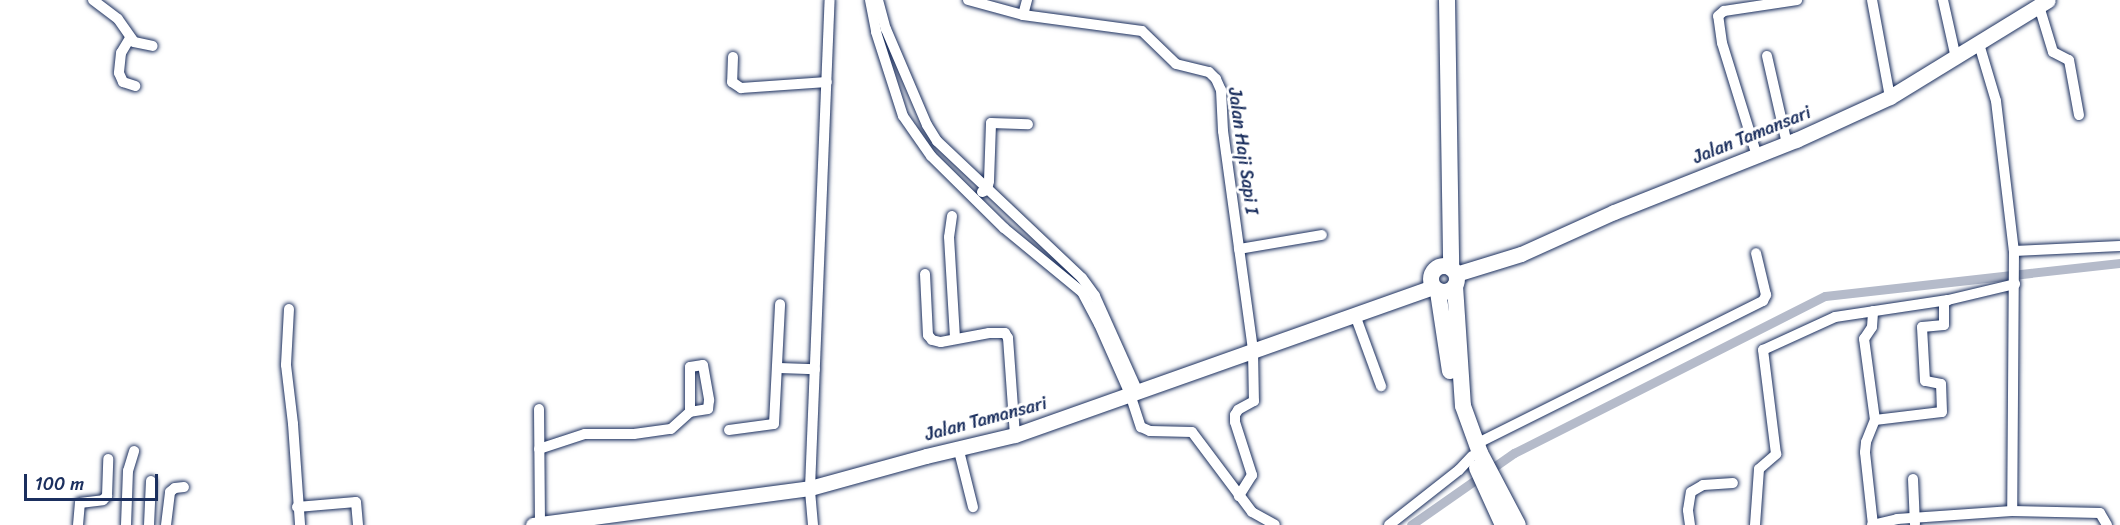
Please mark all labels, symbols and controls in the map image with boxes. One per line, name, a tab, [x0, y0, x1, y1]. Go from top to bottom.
street label: Jalan Haji Sapi I	[1223, 85, 1263, 217]
street label: Jalan Tamansari	[1690, 102, 1814, 168]
street label: Jalan Tamansari	[923, 392, 1049, 446]
scale bar	[27, 462, 160, 500]
text: 100 m	[35, 468, 84, 500]

